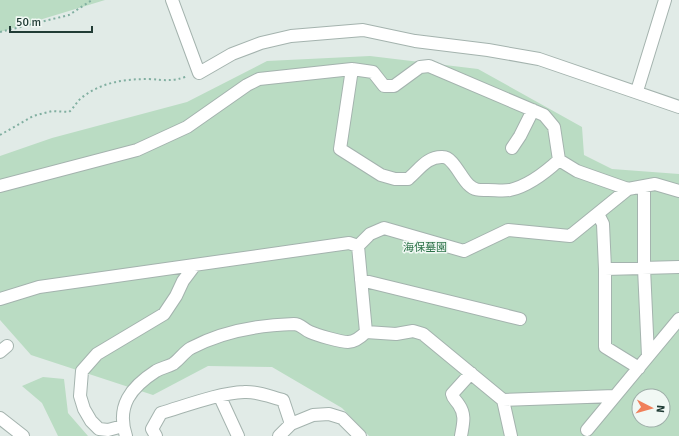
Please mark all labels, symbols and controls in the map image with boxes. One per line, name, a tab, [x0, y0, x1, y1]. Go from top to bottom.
scale bar	[10, 8, 92, 34]
text: 50 m	[16, 15, 41, 30]
park label: 海保墓園	[403, 241, 447, 254]
north arrow	[631, 388, 671, 428]
text: N	[654, 405, 667, 413]

